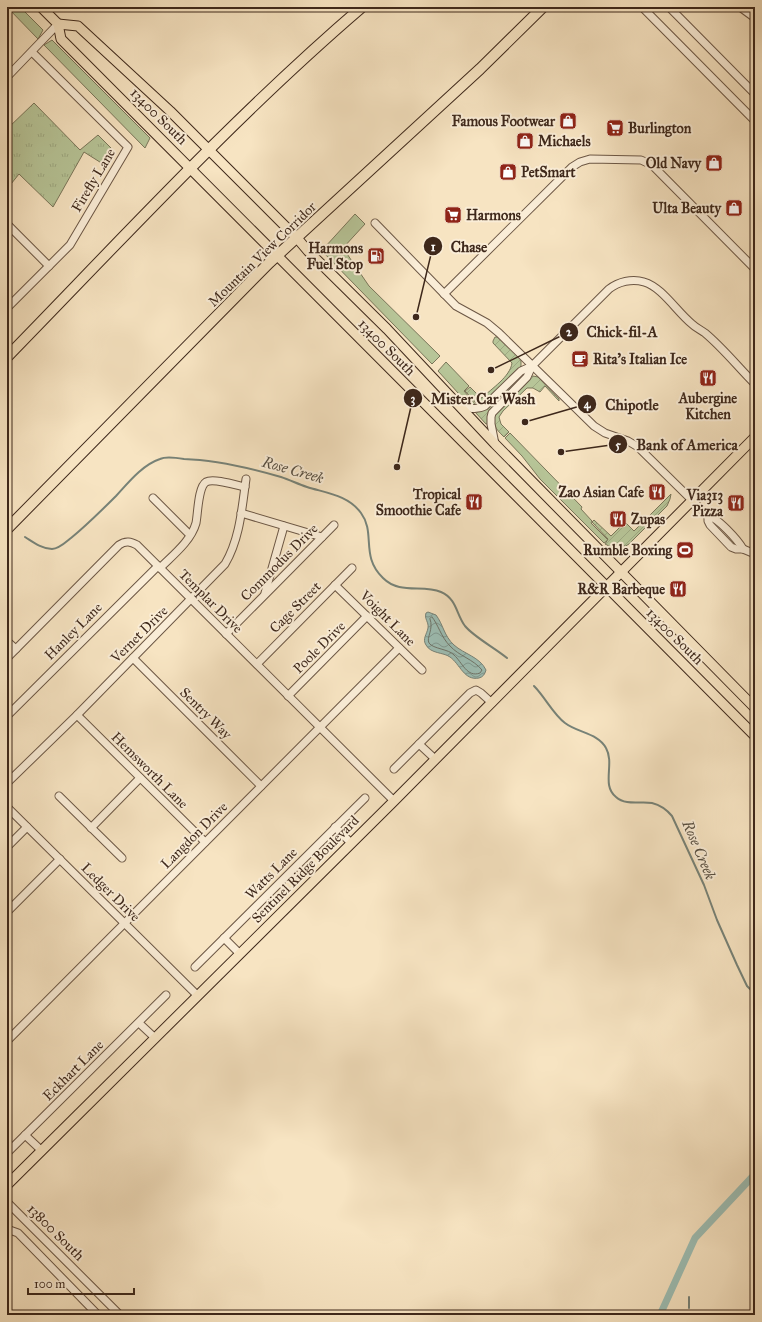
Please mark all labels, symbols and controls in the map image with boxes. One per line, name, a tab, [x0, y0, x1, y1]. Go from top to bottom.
street label: 13400 South	[127, 84, 191, 149]
shop icon: Famous Footwear	[558, 111, 578, 131]
place label: Famous Footwear	[452, 113, 556, 130]
supermarket icon: Burlington	[605, 118, 625, 138]
place label: Burlington	[628, 120, 692, 138]
shop icon: Michaels	[515, 131, 535, 151]
place label: Michaels	[538, 133, 591, 150]
street label: Firefly Lane	[68, 145, 119, 215]
shop icon: Old Navy	[704, 153, 724, 173]
place label: Old Navy	[646, 155, 702, 173]
shop icon: PetSmart	[498, 162, 518, 182]
place label: PetSmart	[521, 164, 575, 181]
street label: Mountain View Corridor	[205, 198, 320, 310]
shop icon: Ulta Beauty	[724, 198, 744, 218]
place label: Ulta Beauty	[652, 200, 722, 218]
supermarket icon: Harmons	[443, 205, 463, 225]
place label: Harmons	[466, 207, 521, 224]
callout: Chase	[423, 233, 496, 260]
text: Chase	[451, 238, 488, 256]
place label: Harmons Fuel Stop	[307, 240, 363, 274]
text: 1	[431, 240, 436, 254]
fuel station icon: Harmons Fuel Stop	[366, 246, 386, 266]
street label: 13400 South	[355, 315, 419, 380]
callout: Chick-fil-A	[559, 319, 666, 346]
text: Chick-fil-A	[586, 323, 658, 341]
text: 2	[566, 325, 573, 339]
cafe icon: Rita's Italian Ice	[570, 349, 590, 369]
place label: Rita's Italian Ice	[593, 351, 687, 368]
restaurant icon: Aubergine Kitchen	[698, 368, 718, 388]
callout: Mister Car Wash	[403, 385, 543, 412]
text: Mister Car Wash	[431, 390, 536, 408]
place label: Aubergine Kitchen	[678, 390, 737, 423]
callout: Chipotle	[577, 391, 666, 418]
text: 3	[411, 392, 416, 407]
text: Chipotle	[605, 396, 659, 415]
text: 4	[584, 397, 592, 412]
callout: Bank of America	[608, 431, 746, 458]
text: Bank of America	[636, 436, 739, 454]
text: 5	[615, 438, 621, 452]
water label: Rose Creek	[259, 452, 326, 487]
restaurant icon: Zao Asian Cafe	[647, 482, 667, 502]
place label: Zao Asian Cafe	[558, 484, 644, 501]
place label: Tropical Smoothie Cafe	[376, 486, 462, 519]
place label: Via313 Pizza	[686, 487, 724, 520]
restaurant icon: Tropical Smoothie Cafe	[464, 492, 484, 512]
restaurant icon: Via313 Pizza	[726, 493, 746, 513]
restaurant icon: Zupas	[608, 509, 628, 529]
place label: Zupas	[631, 511, 665, 529]
street label: Commodus Drive	[237, 520, 322, 605]
sports icon: Rumble Boxing	[675, 540, 695, 560]
place label: Rumble Boxing	[583, 542, 672, 560]
street label: Templar Drive	[175, 566, 246, 637]
street label: Cage Street	[266, 578, 325, 637]
restaurant icon: R&R Barbeque	[668, 579, 688, 599]
place label: R&R Barbeque	[577, 581, 665, 599]
street label: Voight Lane	[356, 586, 419, 650]
street label: Hanley Lane	[41, 599, 106, 664]
street label: Vernet Drive	[107, 602, 171, 667]
street label: 13400 South	[643, 604, 707, 669]
street label: Poole Drive	[290, 618, 349, 677]
street label: Sentry Way	[176, 684, 235, 743]
street label: Hemsworth Lane	[108, 728, 192, 812]
street label: Langdon Drive	[157, 798, 231, 872]
street label: Sentinel Ridge Boulevard	[248, 812, 363, 927]
water label: Rose Creek	[678, 817, 720, 883]
street label: Watts Lane	[242, 844, 301, 903]
street label: Ledger Drive	[78, 859, 144, 925]
street label: Eckhart Lane	[39, 1036, 107, 1104]
street label: 13800 South	[24, 1200, 88, 1264]
scale bar	[28, 1270, 134, 1296]
text: 100 m	[34, 1277, 65, 1291]

